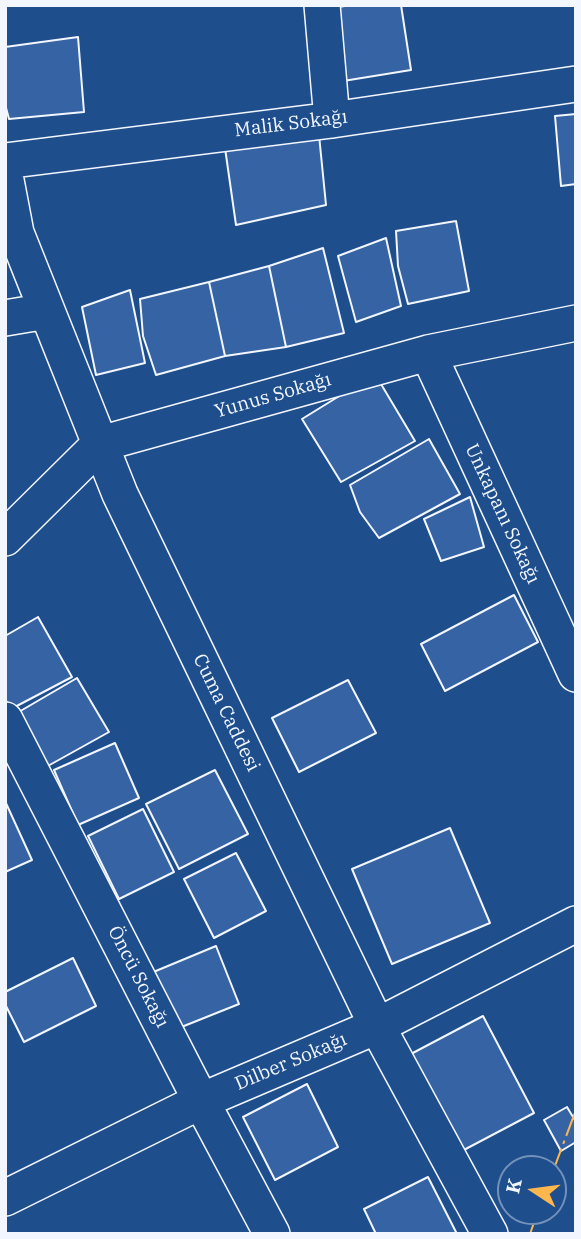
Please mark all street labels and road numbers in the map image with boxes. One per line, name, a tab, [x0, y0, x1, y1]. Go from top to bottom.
street label: Malik Sokağı	[233, 106, 349, 142]
street label: Yunus Sokağı	[212, 368, 334, 424]
street label: Unkapanı Sokağı	[460, 440, 544, 588]
street label: Cuma Caddesi	[188, 650, 264, 776]
street label: Öncü Sokağı	[103, 922, 173, 1032]
street label: Dilber Sokağı	[232, 1028, 350, 1096]

